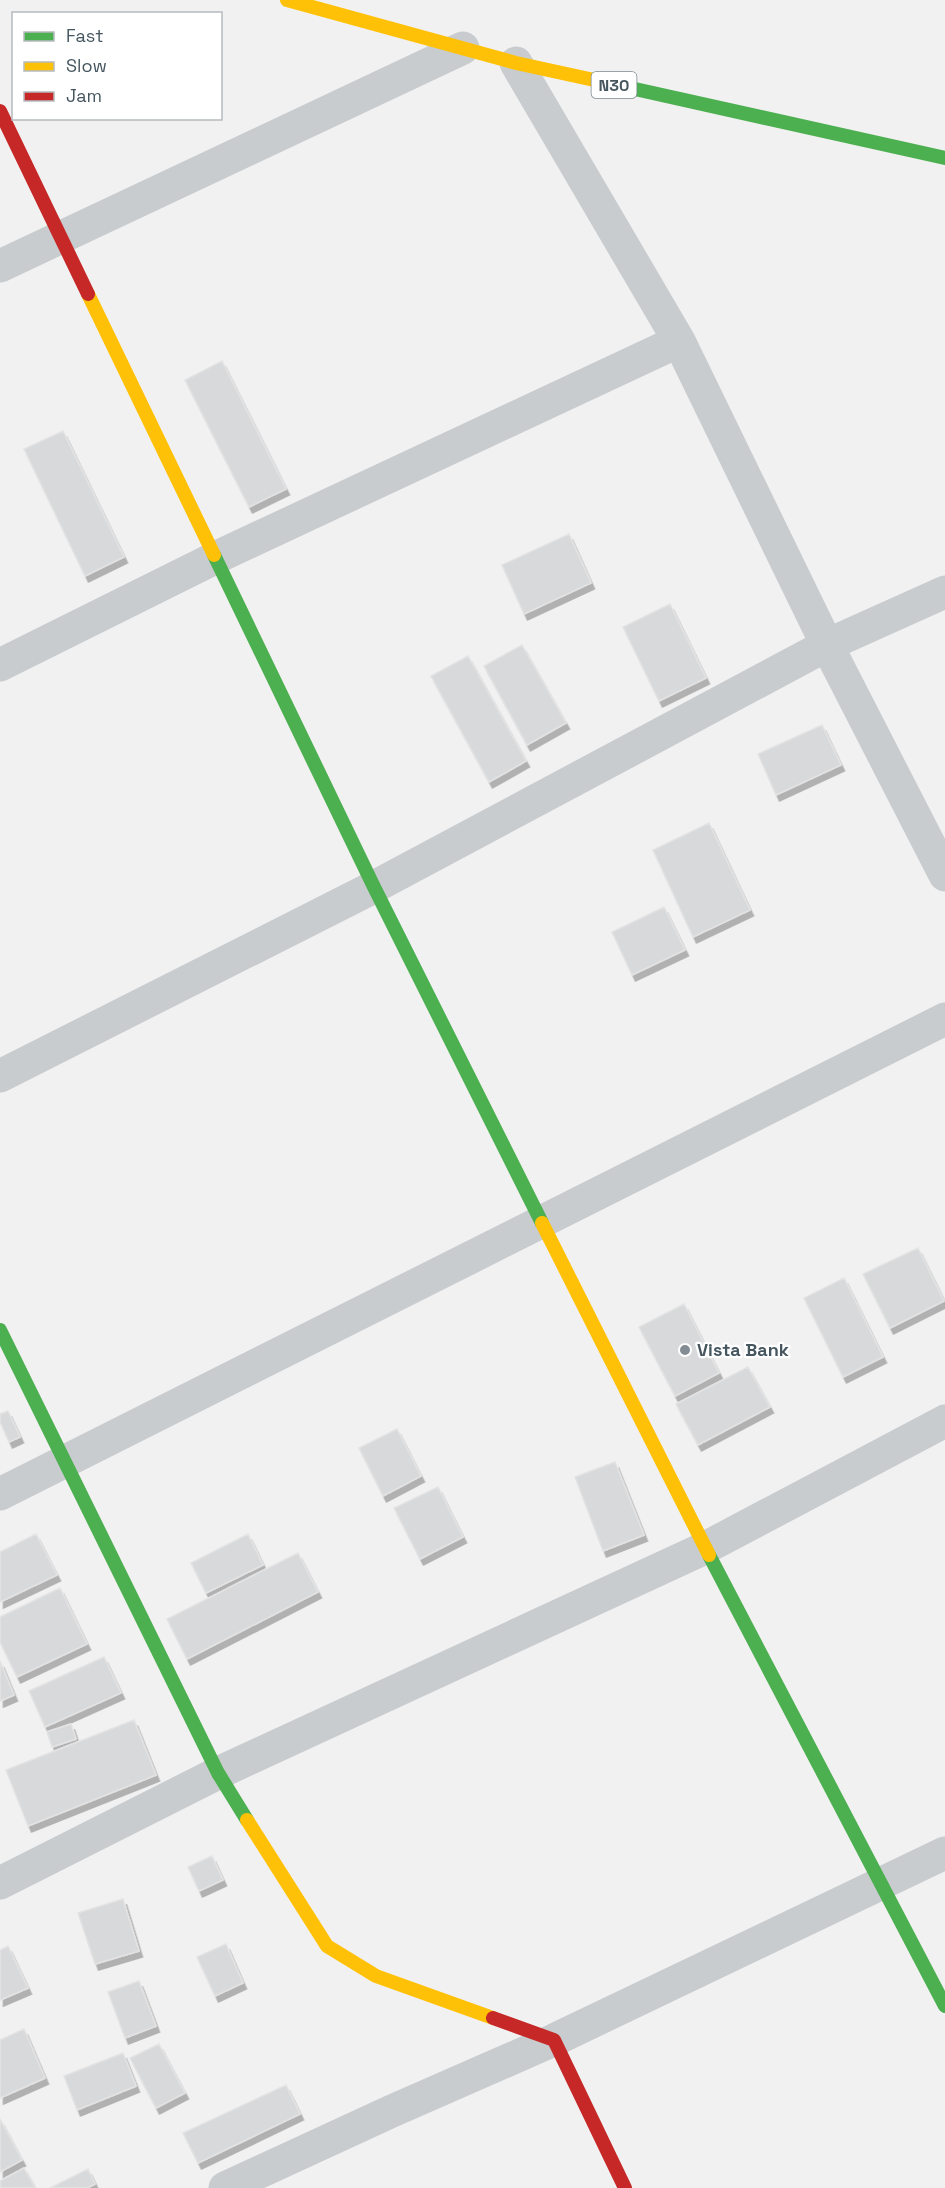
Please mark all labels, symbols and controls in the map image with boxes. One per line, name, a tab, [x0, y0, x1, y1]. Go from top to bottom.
legend	[12, 12, 222, 120]
text: Fast	[66, 24, 103, 47]
text: Slow	[66, 54, 107, 77]
road number: N30	[592, 72, 636, 98]
text: Jam	[66, 84, 102, 107]
place label: Vista Bank	[697, 1338, 789, 1361]
marker: Vista Bank	[678, 1343, 692, 1357]

